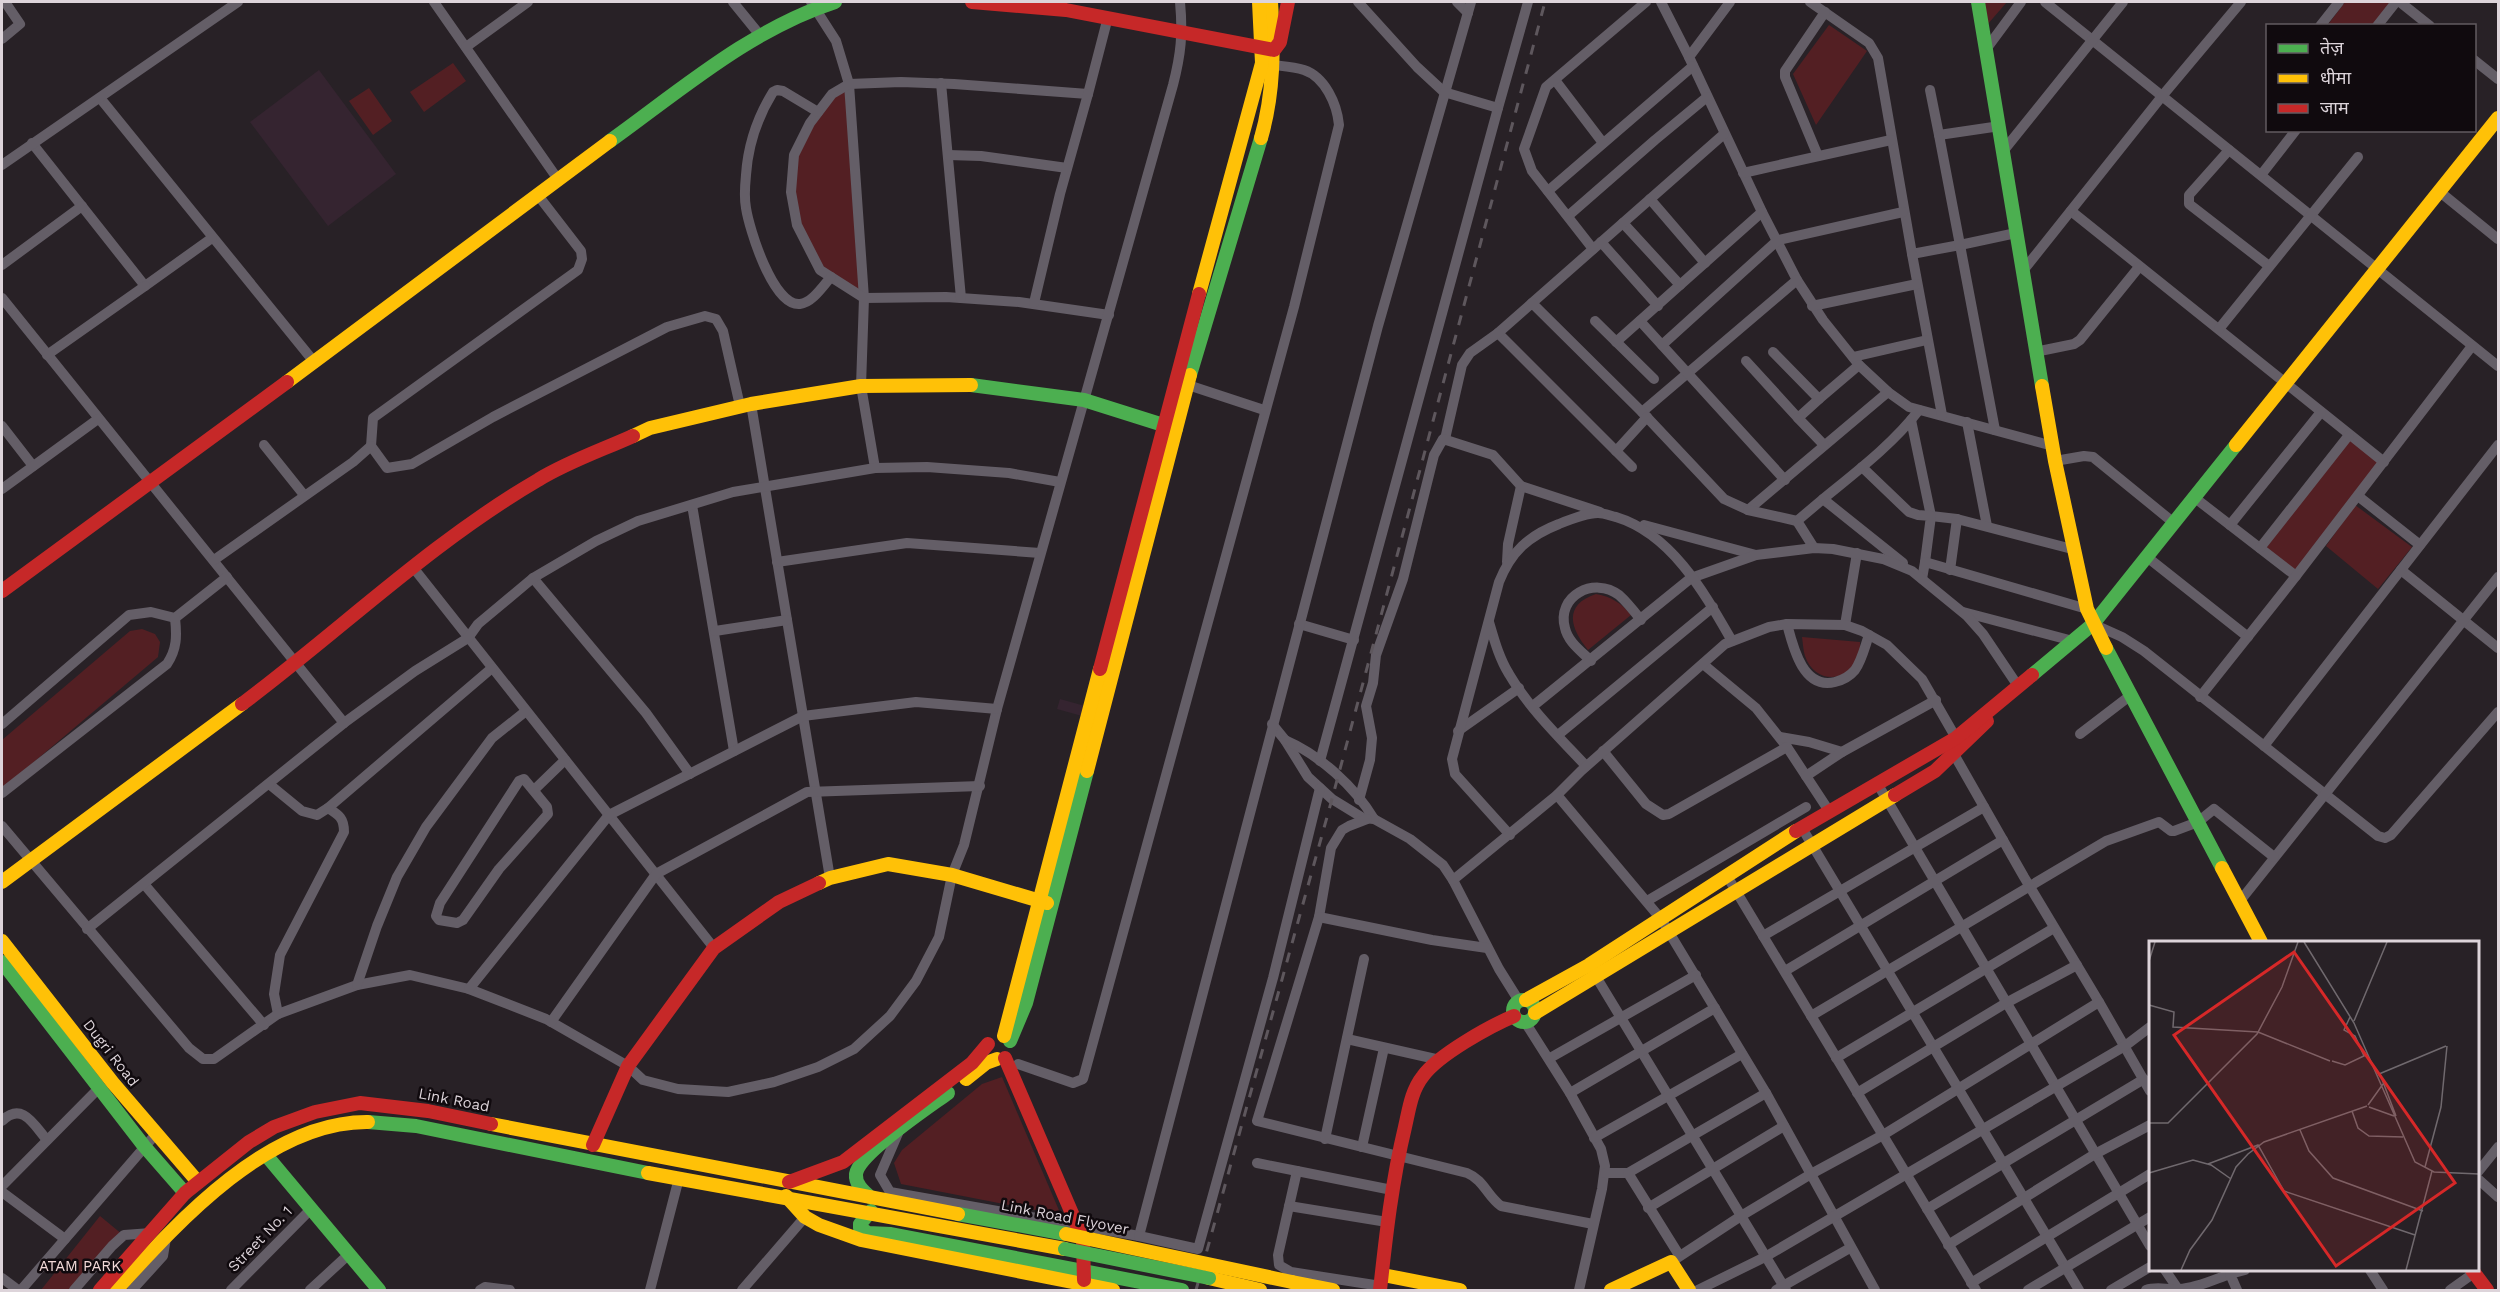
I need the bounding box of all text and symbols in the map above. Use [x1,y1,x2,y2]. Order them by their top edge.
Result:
legend [2266,24,2476,132]
text: तेज़ [2320,37,2344,58]
text: धीमा [2320,67,2351,88]
text: जाम [2320,97,2350,118]
inset map [2149,941,2479,1271]
street label: Dugri Road [79,1016,143,1090]
street label: Link Road [417,1084,491,1116]
street label: Link Road Flyover [999,1196,1131,1238]
street label: Street No. 1 [224,1202,296,1276]
park label: ATAM PARK [39,1257,121,1275]

